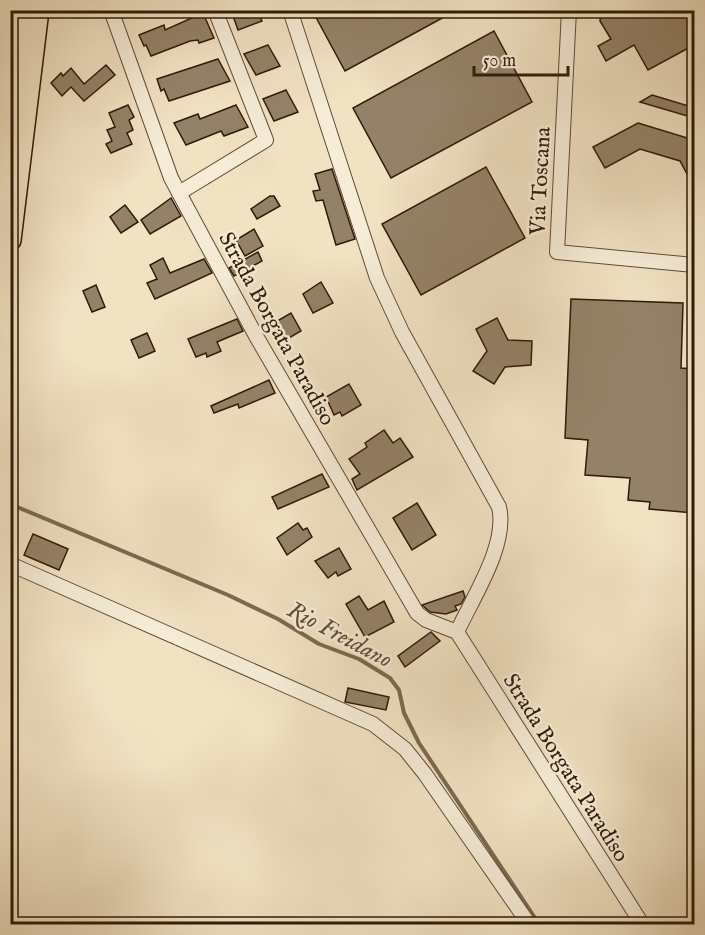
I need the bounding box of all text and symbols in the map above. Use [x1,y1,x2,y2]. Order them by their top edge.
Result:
scale bar [474,39,568,77]
text: 50 m [483,50,516,73]
street label: Via Toscana [524,126,558,237]
street label: Strada Borgata Paradiso [211,227,341,431]
water label: Rio Freidano [281,595,397,676]
street label: Strada Borgata Paradiso [496,669,635,868]

